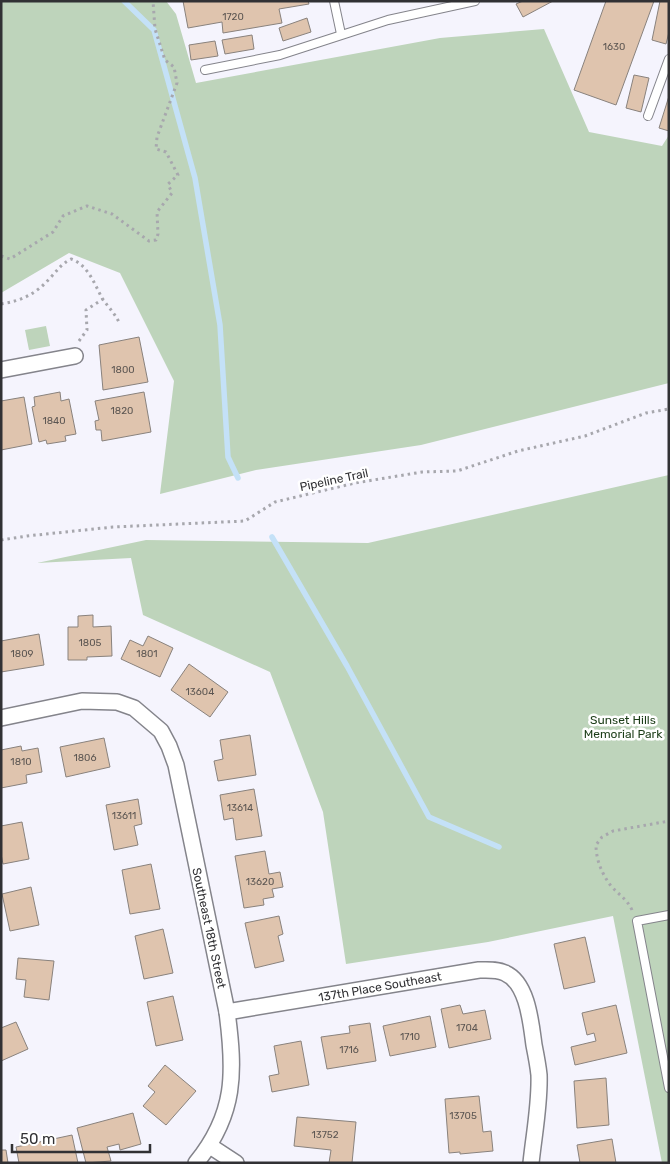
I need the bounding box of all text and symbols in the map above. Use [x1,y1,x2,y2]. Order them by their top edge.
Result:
house number: 1720 [222,11,244,23]
house number: 1630 [603,41,625,53]
house number: 1800 [111,364,135,376]
house number: 1820 [111,405,133,417]
house number: 1840 [42,415,66,427]
street label: Pipeline Trail [298,466,370,494]
house number: 1805 [79,637,102,649]
house number: 1809 [11,648,34,660]
house number: 1801 [136,648,158,660]
house number: 13604 [186,686,214,698]
park label: Sunset Hills Memorial Park [584,713,663,741]
house number: 1806 [73,752,97,764]
house number: 1810 [10,756,32,768]
house number: 13614 [227,802,253,814]
house number: 13611 [112,810,136,822]
street label: Southeast 18th Street [189,866,229,990]
house number: 13620 [246,876,274,888]
street label: 137th Place Southeast [317,969,443,1005]
house number: 1704 [456,1022,478,1034]
house number: 1710 [400,1031,420,1043]
house number: 1716 [339,1044,359,1056]
house number: 13705 [449,1110,477,1122]
scale bar [12,1122,150,1154]
house number: 13752 [311,1129,339,1141]
text: 50 m [20,1130,55,1148]

